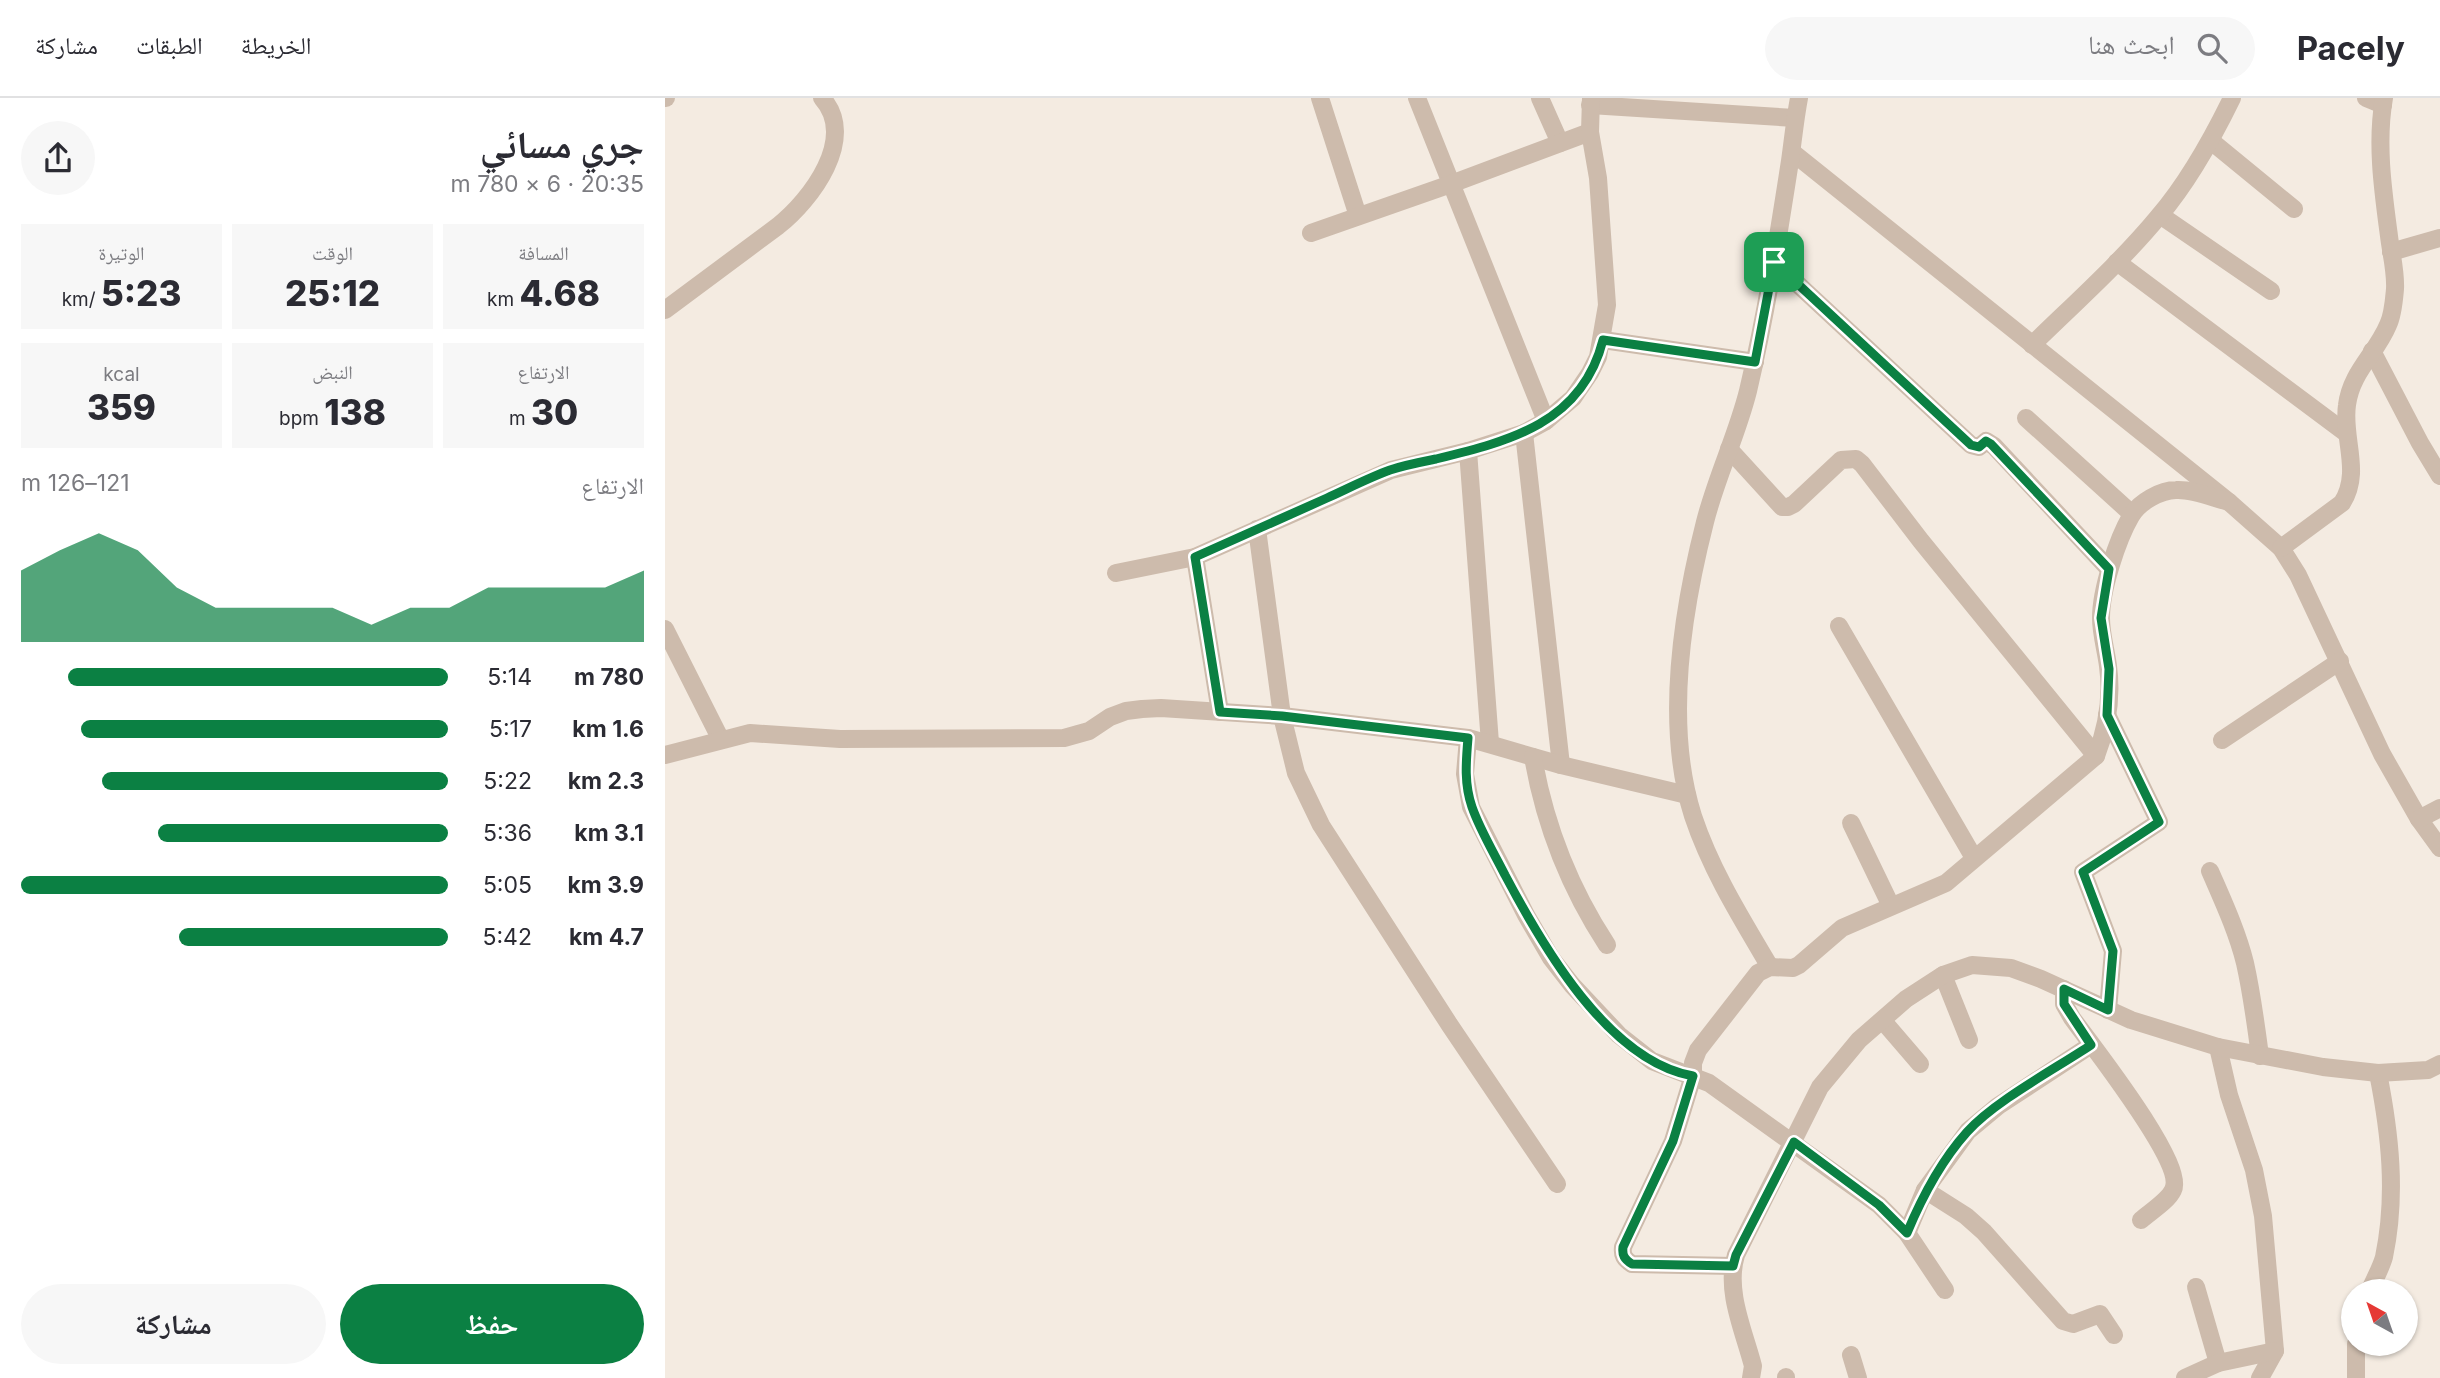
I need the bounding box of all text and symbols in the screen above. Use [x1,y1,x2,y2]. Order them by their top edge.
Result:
search box [1765,17,2255,80]
text: Pacely [2297,28,2405,68]
text: ابحث هنا [2088,29,2175,60]
icon: search [2193,29,2231,67]
text: مشاركة [35,31,98,60]
text: الطبقات [136,31,203,60]
text: الخريطة [241,31,311,60]
button: share [21,121,95,195]
text: جري مسائي [480,121,644,167]
text: 20:35 · 6 × 780 m [451,170,644,198]
pin [1744,232,1804,292]
text: الوتيرة [98,242,145,265]
text: الوقت [312,242,353,265]
text: المسافة [518,242,569,265]
icon: arrive [1755,243,1793,281]
text: 5:23 [101,272,181,314]
text: 25:12 [285,272,380,314]
text: 4.68 [519,272,600,314]
text: /km [62,288,101,311]
text: km [487,288,519,311]
text: النبض [312,361,353,384]
text: الارتفاع [518,361,569,384]
text: kcal [103,363,140,386]
text: 359 [87,386,156,428]
text: 138 [324,391,386,433]
text: 30 [531,391,578,433]
text: bpm [279,407,324,430]
text: m [509,407,531,430]
text: 121–126 m [21,469,130,497]
text: الارتفاع [581,472,644,500]
text: 5:14 [487,663,532,691]
text: 780 m [574,663,644,691]
text: 5:17 [489,715,532,743]
text: 1.6 km [572,715,644,743]
text: 5:22 [483,767,532,795]
text: 2.3 km [568,767,644,795]
text: 5:36 [483,819,532,847]
text: 3.1 km [574,819,644,847]
text: 5:05 [483,871,532,899]
text: 3.9 km [568,871,644,899]
text: 5:42 [483,923,532,951]
text: 4.7 km [569,923,644,951]
north arrow [2341,1279,2419,1356]
map controls [2341,1279,2418,1356]
button: مشاركة [21,1284,326,1364]
button: حفظ [340,1284,644,1364]

